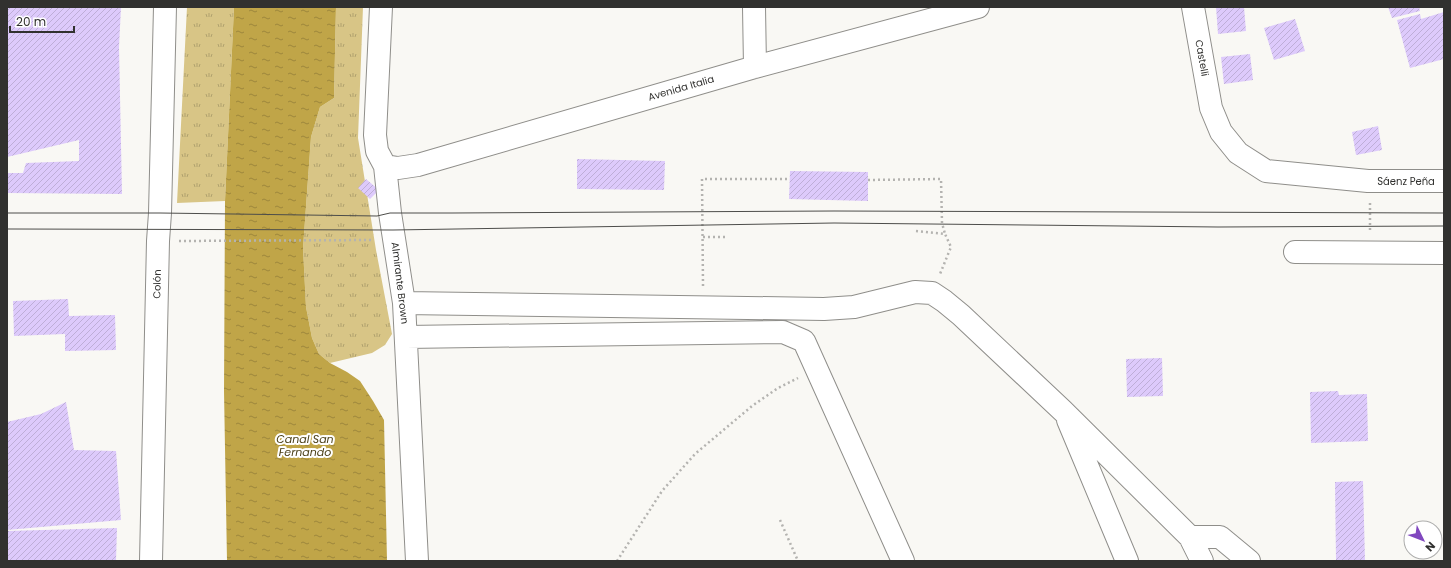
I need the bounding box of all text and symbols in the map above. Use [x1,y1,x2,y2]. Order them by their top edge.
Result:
scale bar [10,8,74,34]
text: 20 m [16,13,46,30]
street label: Castelli [1191,39,1213,77]
street label: Avenida Italia [646,71,716,105]
street label: Sáenz Peña [1377,174,1435,189]
street label: Almirante Brown [388,241,412,325]
street label: Colón [149,269,165,299]
water label: Canal San Fernando [276,431,334,460]
north arrow [1403,520,1443,560]
text: N [1422,538,1439,555]

